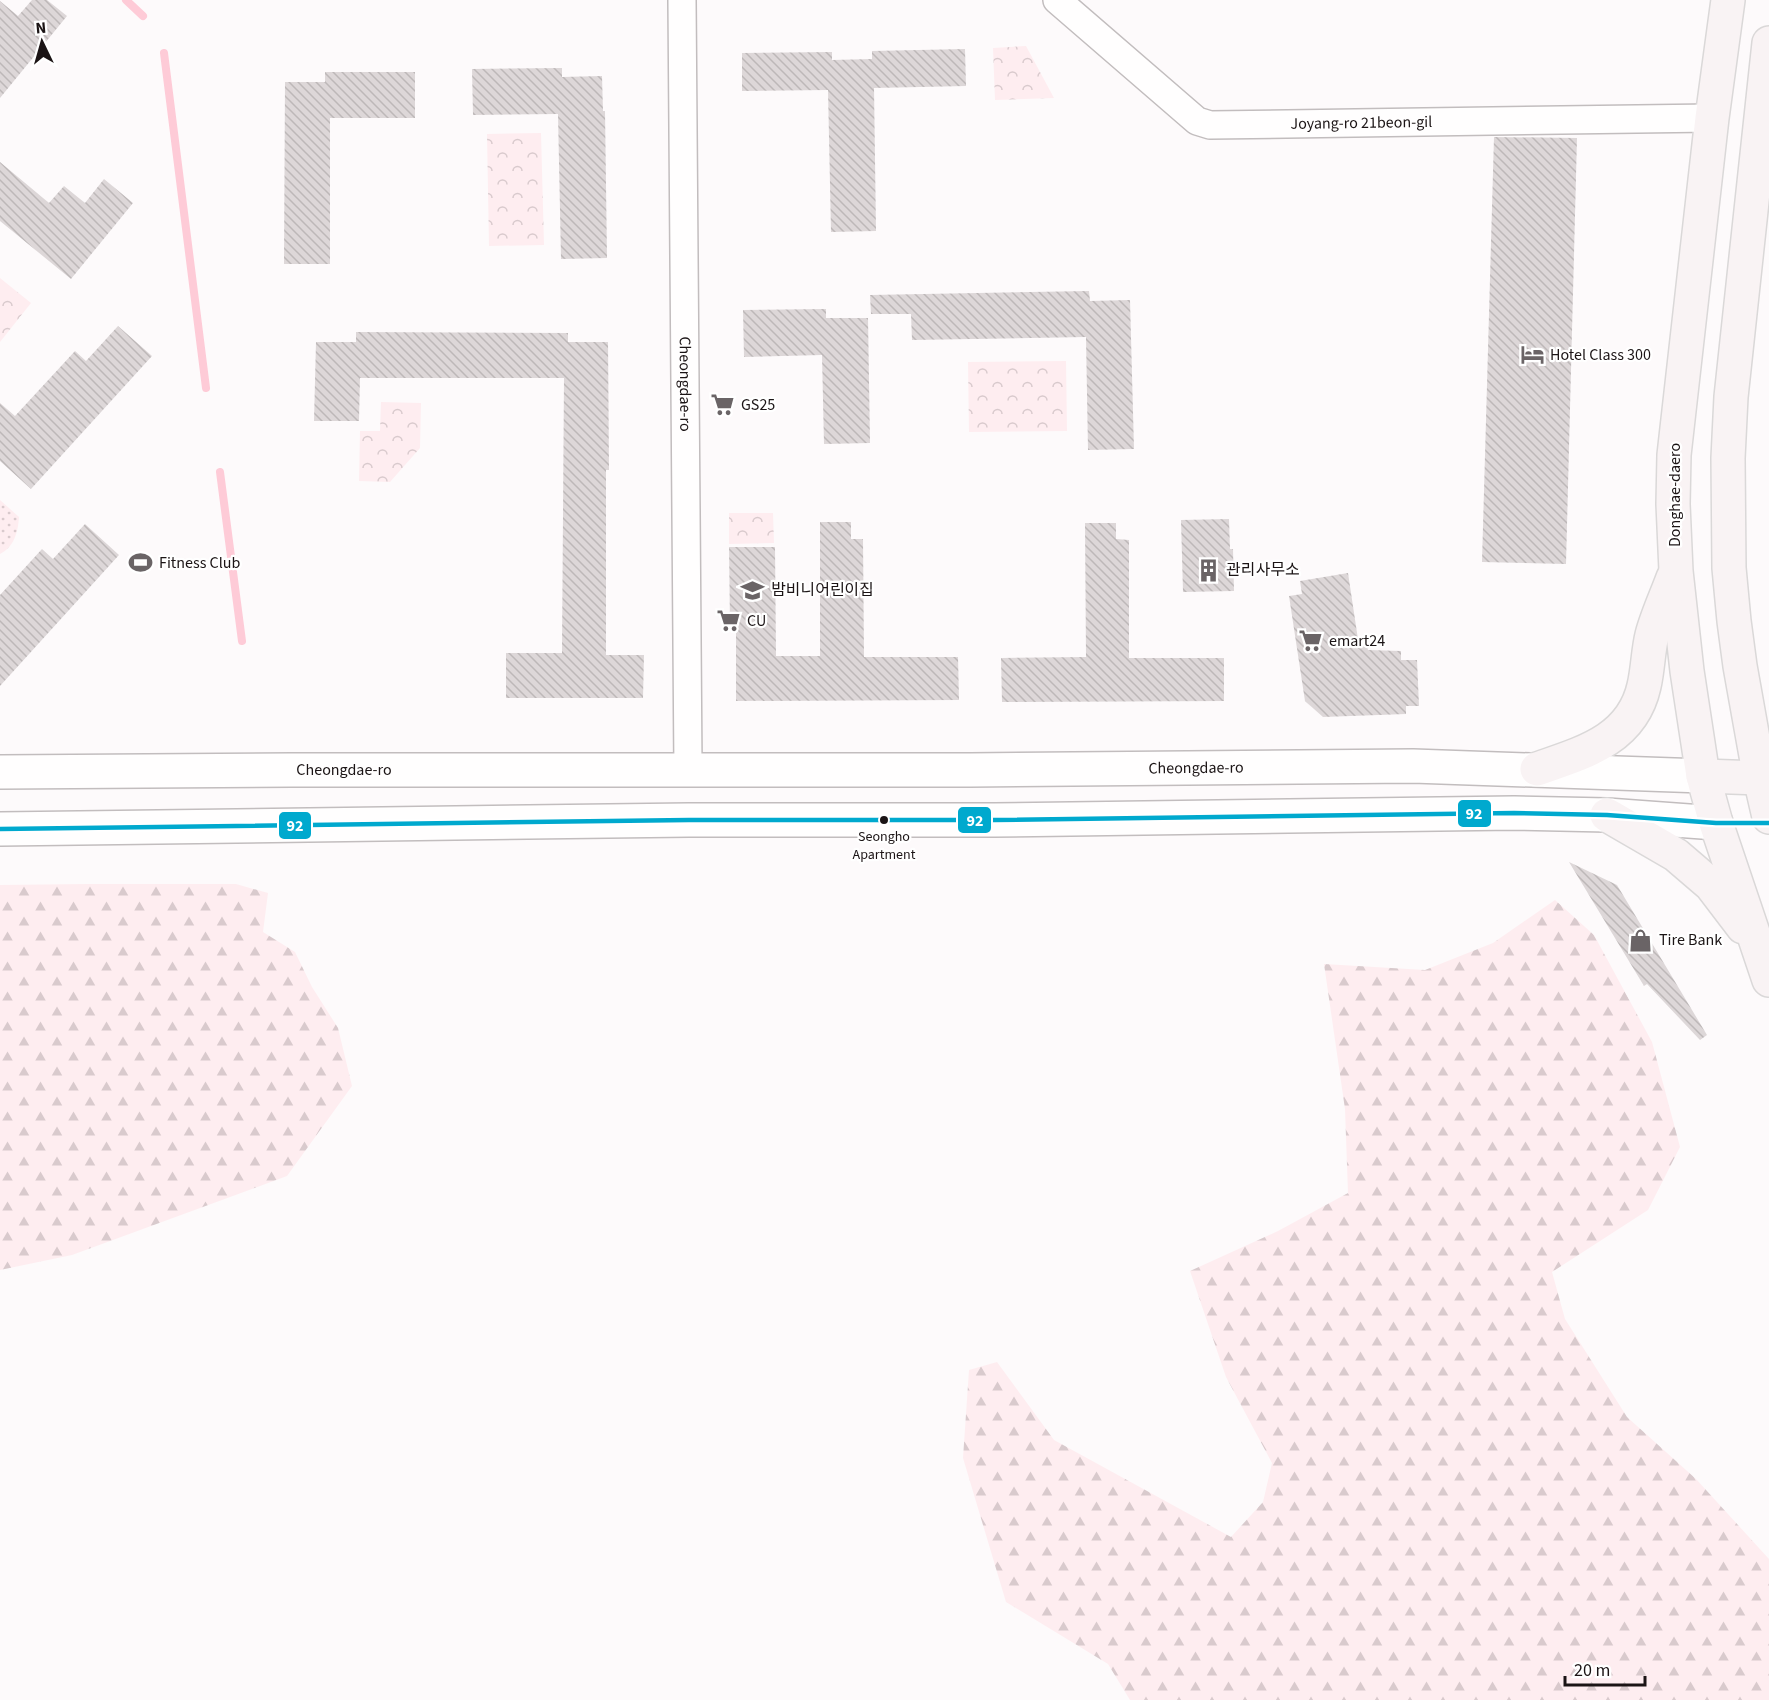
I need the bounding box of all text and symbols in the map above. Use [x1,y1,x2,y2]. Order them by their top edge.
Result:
north arrow [12,12,72,72]
text: N [35,17,47,39]
street label: Joyang-ro 21beon-gil [1290,111,1432,135]
street label: Cheongdae-ro [674,336,696,432]
hotel icon: Hotel Class 300 [1519,342,1545,368]
place label: Hotel Class 300 [1550,344,1651,366]
supermarket icon: GS25 [710,392,736,418]
place label: GS25 [741,394,775,416]
street label: Donghae-daero [1664,443,1686,547]
sports icon: Fitness Club [128,550,154,576]
place label: Fitness Club [159,552,240,574]
building icon: 관리사무소 [1195,557,1221,583]
place label: 관리사무소 [1226,559,1300,581]
school or university icon: 밤비니어린이집 [740,577,766,603]
place label: 밤비니어린이집 [771,579,874,601]
supermarket icon: CU [716,608,742,634]
place label: CU [747,610,766,632]
supermarket icon: emart24 [1298,628,1324,654]
place label: emart24 [1329,630,1385,652]
street label: Cheongdae-ro [1148,757,1244,779]
street label: Cheongdae-ro [296,759,392,781]
line badge: 92 [1457,799,1492,828]
text: 92 [1466,803,1482,825]
line badge: 92 [957,806,992,834]
text: 92 [967,810,983,832]
line badge: 92 [278,811,312,840]
marker: Seongho Apartment [878,814,890,826]
text: 92 [287,815,303,837]
place label: Seongho Apartment [853,827,916,865]
shop icon: Tire Bank [1628,927,1654,953]
place label: Tire Bank [1659,929,1722,951]
scale bar [1565,1649,1644,1687]
text: 20 m [1574,1658,1610,1683]

